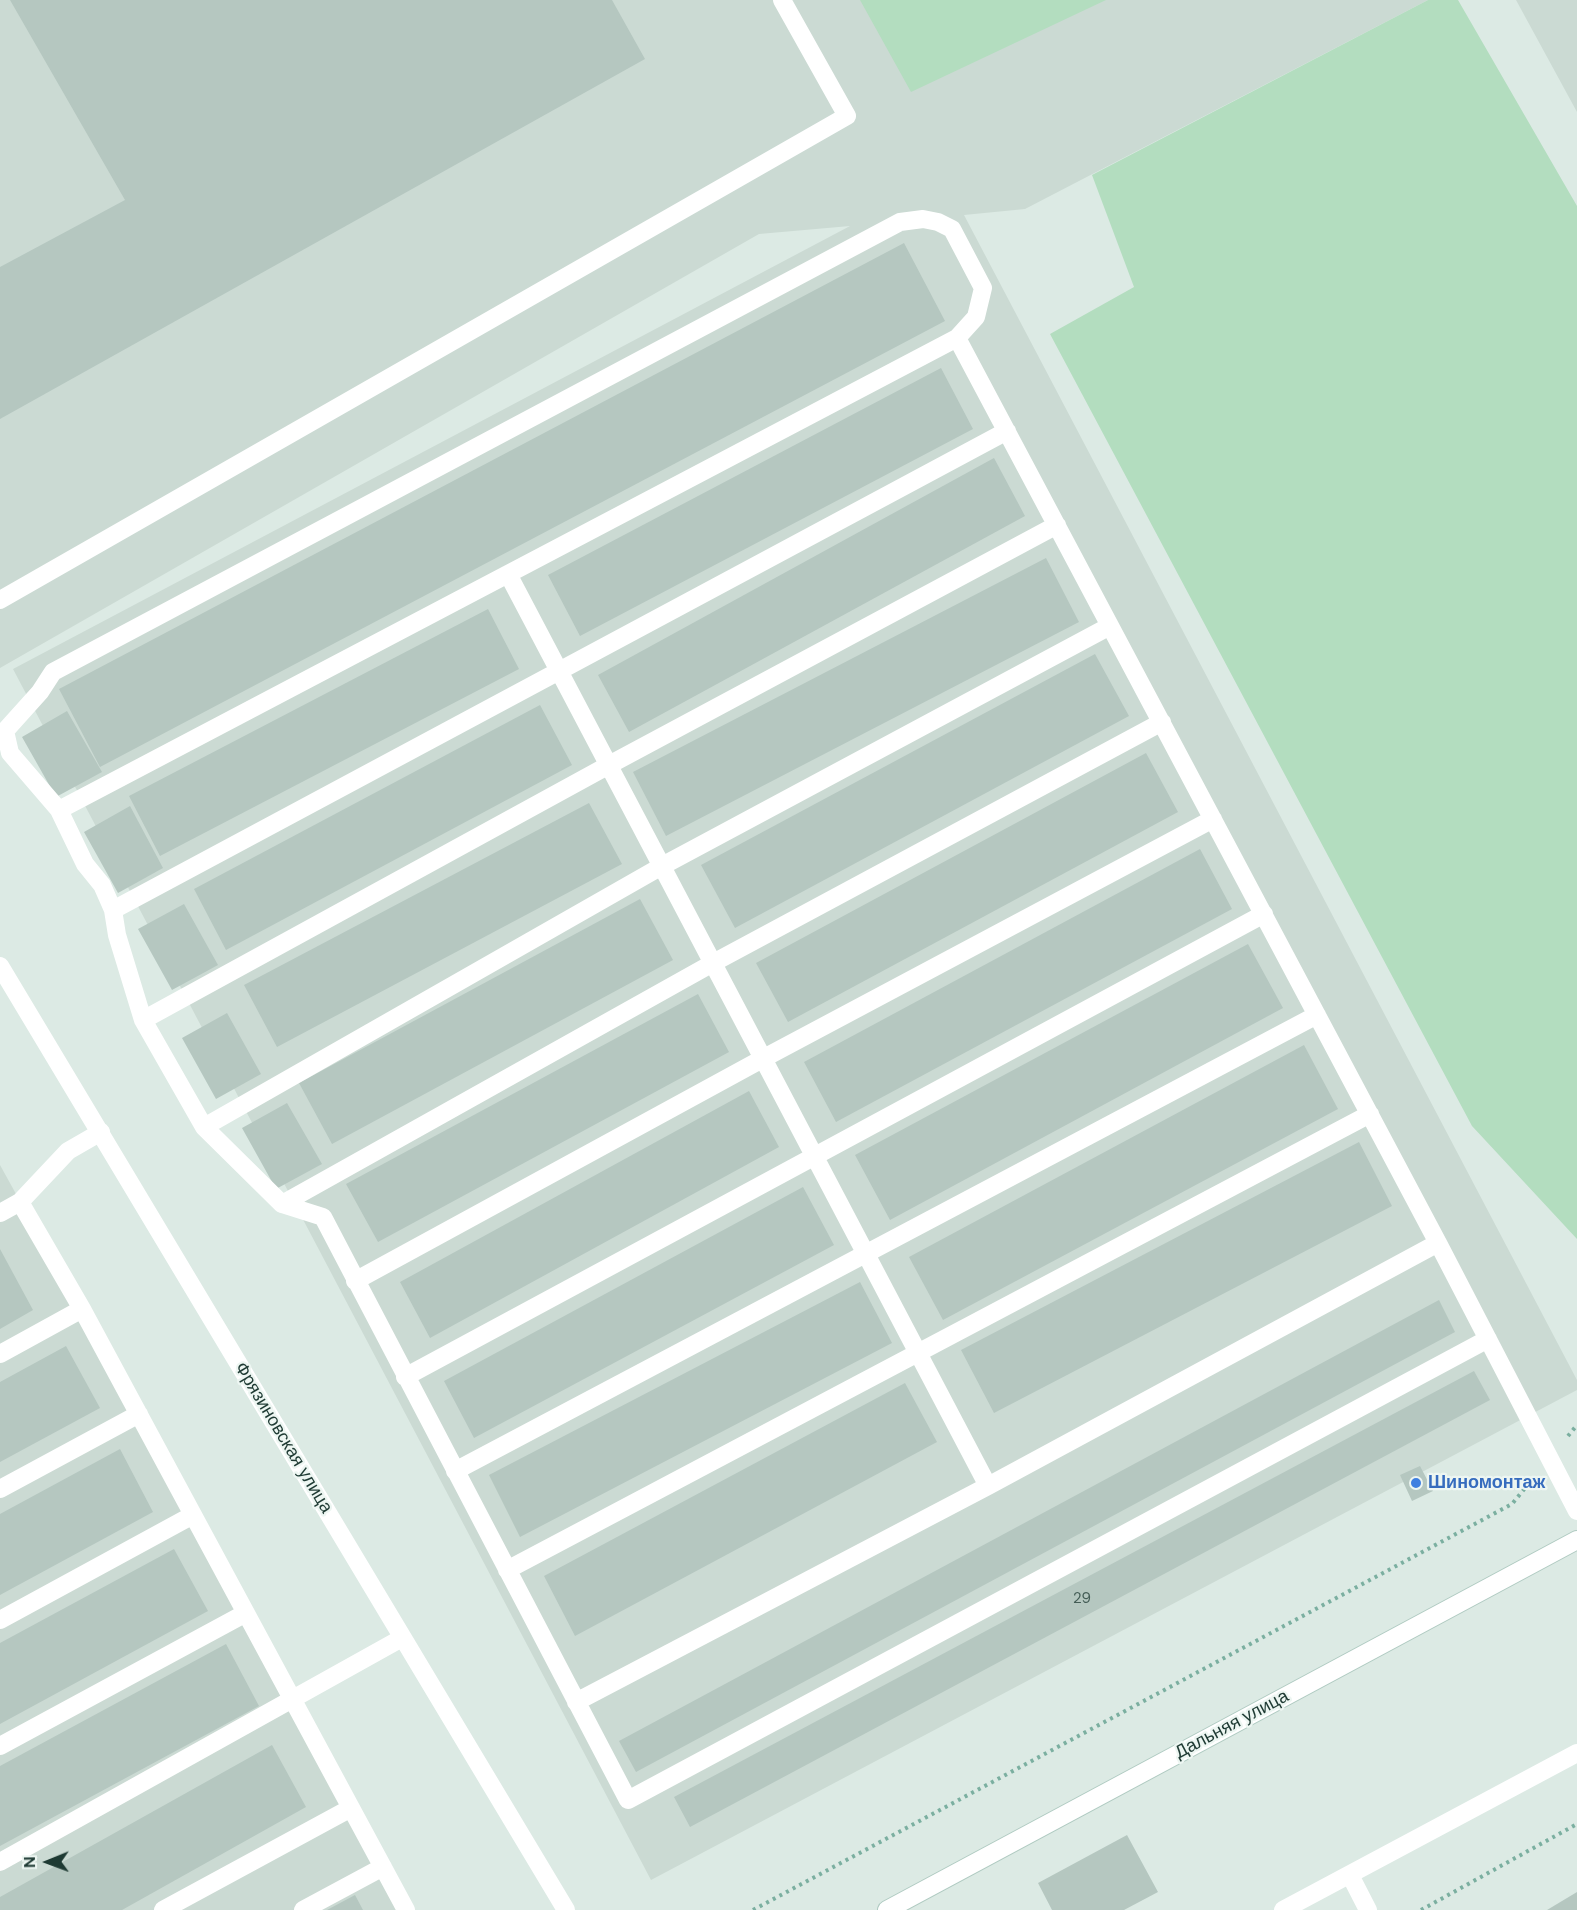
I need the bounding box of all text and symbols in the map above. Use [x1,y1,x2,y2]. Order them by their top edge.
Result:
street label: Фрязиновская улица [229,1359,337,1517]
place label: Шиномонтаж [1428,1472,1545,1494]
marker: Шиномонтаж [1409,1476,1423,1490]
house number: 29 [1073,1590,1091,1608]
street label: Дальняя улица [1171,1686,1293,1764]
north arrow [18,1832,78,1892]
text: N [19,1856,40,1868]

